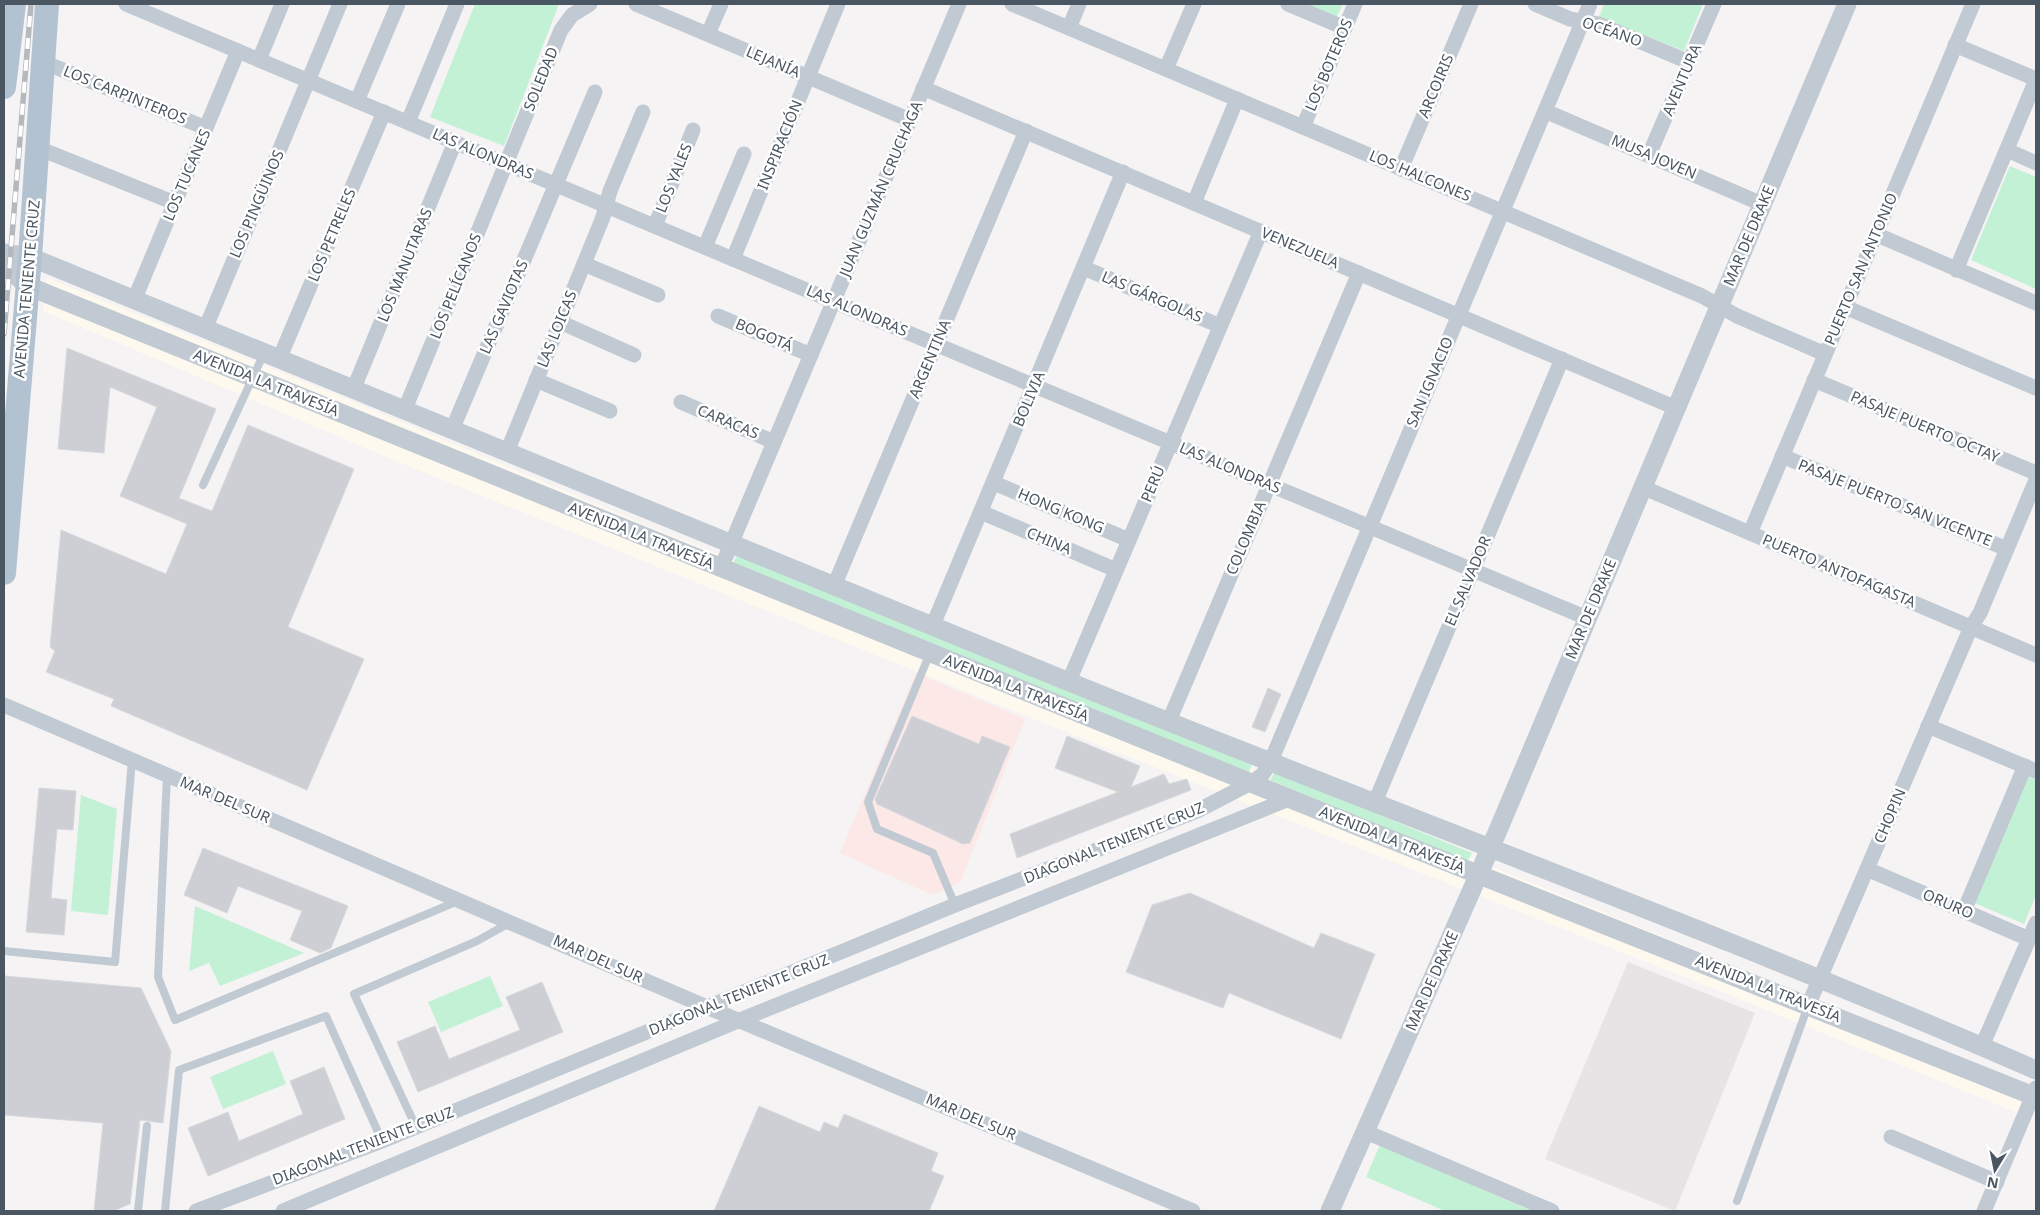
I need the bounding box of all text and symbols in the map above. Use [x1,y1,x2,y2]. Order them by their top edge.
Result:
street label: OCÉANO [1580,11,1645,51]
street label: LOS BOTEROS [1300,15,1357,114]
street label: AVENTURA [1657,40,1705,118]
street label: LEJANÍA [743,41,804,82]
street label: SOLEDAD [518,44,562,114]
street label: ARCOIRIS [1413,51,1457,121]
street label: LOS CARPINTEROS [61,60,190,128]
street label: INSPIRACIÓN [752,97,806,192]
street label: JUAN GUZMÁN CRUCHAGA [833,97,926,281]
street label: LAS ALONDRAS [430,123,537,183]
street label: LOS TUCANES [158,126,214,224]
street label: MUSA JOVEN [1609,129,1700,183]
street label: LOS YALES [650,140,696,215]
street label: LOS HALCONES [1367,145,1474,205]
street label: LOS PINGÜINOS [224,147,288,261]
street label: MAR DE DRAKE [1718,182,1778,289]
street label: LOS PETRELES [302,185,360,284]
street label: PUERTO SAN ANTONIO [1819,189,1901,348]
street label: AVENIDA TENIENTE CRUZ [8,199,44,379]
street label: LOS MANUTARAS [372,205,436,324]
street label: VENEZUELA [1259,222,1343,273]
street label: LOS PELÍCANOS [425,230,485,341]
street label: LAS GAVIOTAS [474,257,532,357]
street label: LAS GÁRGOLAS [1099,266,1206,326]
street label: LAS ALONDRAS [804,280,911,340]
street label: LAS LOICAS [532,287,581,370]
street label: BOGOTÁ [733,313,797,355]
street label: ARGENTINA [903,316,955,401]
street label: SAN IGNACIO [1401,333,1457,430]
street label: AVENIDA LA TRAVESÍA [191,344,342,421]
street label: BOLIVIA [1008,368,1049,429]
street label: PASAJE PUERTO OCTAY [1848,386,2003,467]
street label: CARACAS [695,399,762,443]
street label: LAS ALONDRAS [1177,437,1284,497]
street label: PASAJE PUERTO SAN VICENTE [1796,454,1995,550]
street label: PERÚ [1136,462,1169,505]
street label: HONG KONG [1015,483,1108,537]
street label: AVENIDA LA TRAVESÍA [566,497,717,574]
street label: COLOMBIA [1221,497,1270,578]
street label: CHINA [1024,522,1075,559]
street label: PUERTO ANTOFAGASTA [1760,529,1919,612]
street label: EL SALVADOR [1439,532,1495,628]
street label: MAR DE DRAKE [1560,555,1620,662]
street label: AVENIDA LA TRAVESÍA [941,649,1092,726]
street label: MAR DEL SUR [177,771,274,827]
street label: CHOPIN [1869,785,1910,846]
street label: DIAGONAL TENIENTE CRUZ [1021,797,1207,887]
street label: AVENIDA LA TRAVESÍA [1317,801,1468,878]
street label: ORURO [1920,884,1977,923]
street label: MAR DE DRAKE [1400,928,1462,1034]
street label: MAR DEL SUR [550,929,647,987]
street label: DIAGONAL TENIENTE CRUZ [646,949,832,1039]
street label: AVENIDA LA TRAVESÍA [1693,950,1844,1027]
street label: MAR DEL SUR [923,1088,1020,1144]
street label: DIAGONAL TENIENTE CRUZ [269,1101,456,1189]
north arrow [1970,1145,2020,1195]
text: N [1985,1173,2000,1194]

